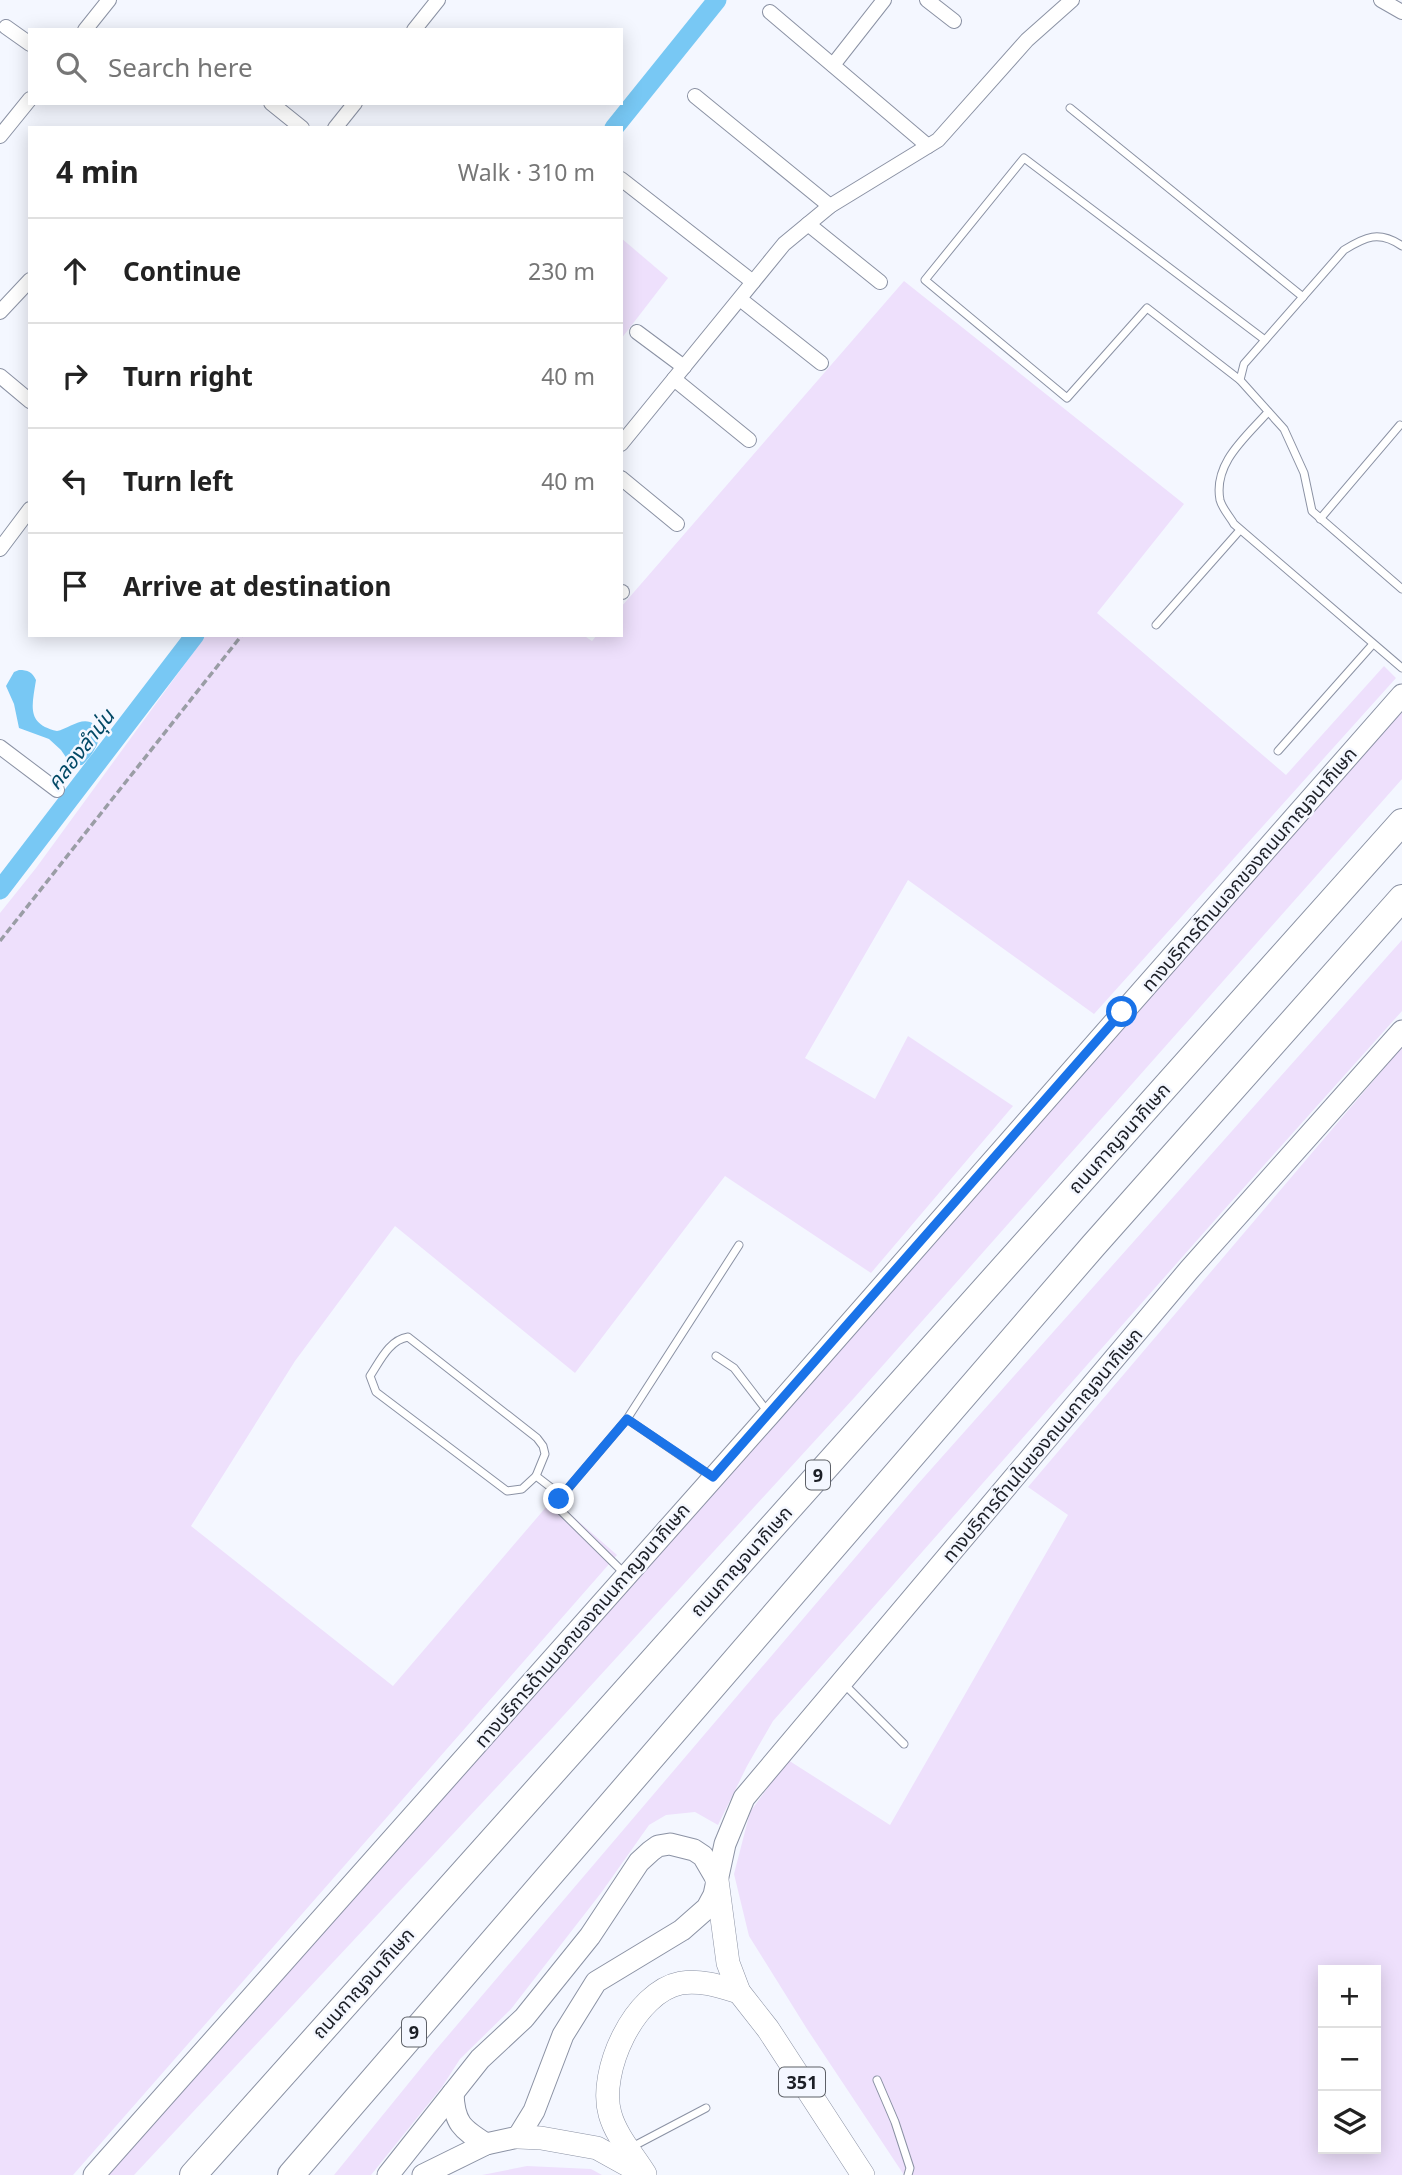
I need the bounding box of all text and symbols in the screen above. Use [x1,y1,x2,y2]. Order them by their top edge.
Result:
search box [28,28,623,105]
icon: search [52,48,90,86]
text: Search here [108,49,253,85]
text: 4 min [56,151,139,192]
text: Walk · 310 m [458,156,595,188]
icon: ahead [56,252,94,290]
text: Continue [123,253,241,289]
text: 230 m [528,255,595,287]
icon: right [56,357,94,395]
text: Turn right [123,358,253,394]
text: 40 m [541,360,595,392]
icon: left [56,462,94,500]
text: Turn left [123,463,234,499]
text: 40 m [541,465,595,497]
icon: arrive [56,567,94,605]
text: Arrive at destination [123,568,392,604]
water label: คลองลำนุ่น [40,702,121,795]
street label: ทางบริการด้านนอกของถนนกาญจนาภิเษก [1135,741,1363,997]
route start [1106,996,1137,1027]
street label: ถนนกาญจนาภิเษก [1062,1077,1176,1199]
street label: ทางบริการด้านในของถนนกาญจนาภิเษก [936,1322,1148,1568]
road number: 9 [806,1460,830,1490]
route end [543,1483,574,1514]
street label: ทางบริการด้านนอกของถนนกาญจนาภิเษก [468,1497,696,1753]
street label: ถนนกาญจนาภิเษก [684,1500,798,1622]
street label: ถนนกาญจนาภิเษก [306,1922,420,2044]
map controls [1318,1965,1381,2154]
button: + [1318,1965,1381,2028]
road number: 9 [402,2018,426,2046]
button: − [1318,2028,1381,2091]
road number: 351 [779,2068,825,2096]
button: layers [1318,2091,1381,2154]

